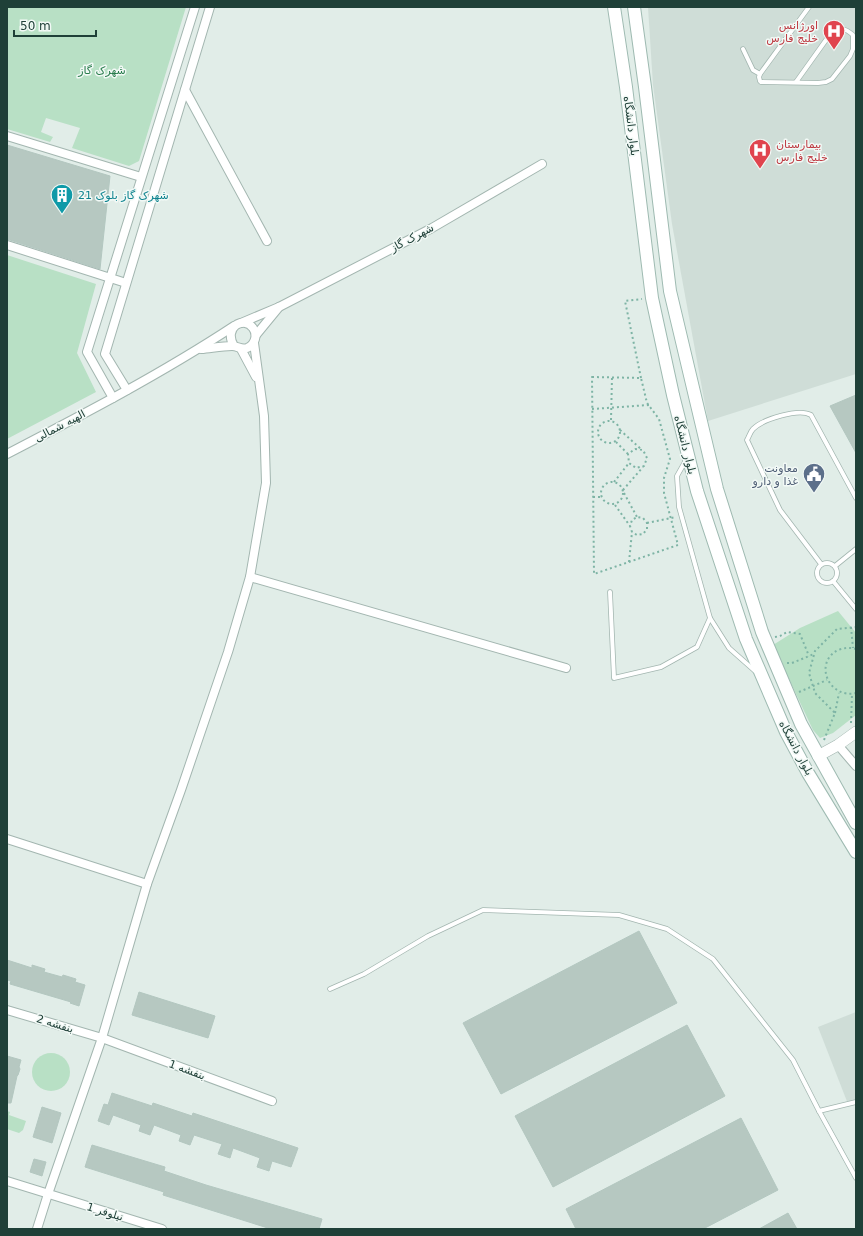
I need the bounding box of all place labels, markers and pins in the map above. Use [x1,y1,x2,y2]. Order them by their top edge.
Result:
hospital icon: اورژانس خلیج فارس [821,18,847,51]
place label: اورژانس خلیج فارس [766,19,818,45]
hospital icon: بیمارستان خلیج فارس [747,137,773,170]
place label: بیمارستان خلیج فارس [776,138,828,164]
building icon: شهرک گاز بلوک 21 [49,182,75,215]
place label: شهرک گاز بلوک 21 [78,189,169,202]
public building icon: معاونت غذا و دارو [801,461,827,494]
place label: معاونت غذا و دارو [752,462,798,488]

